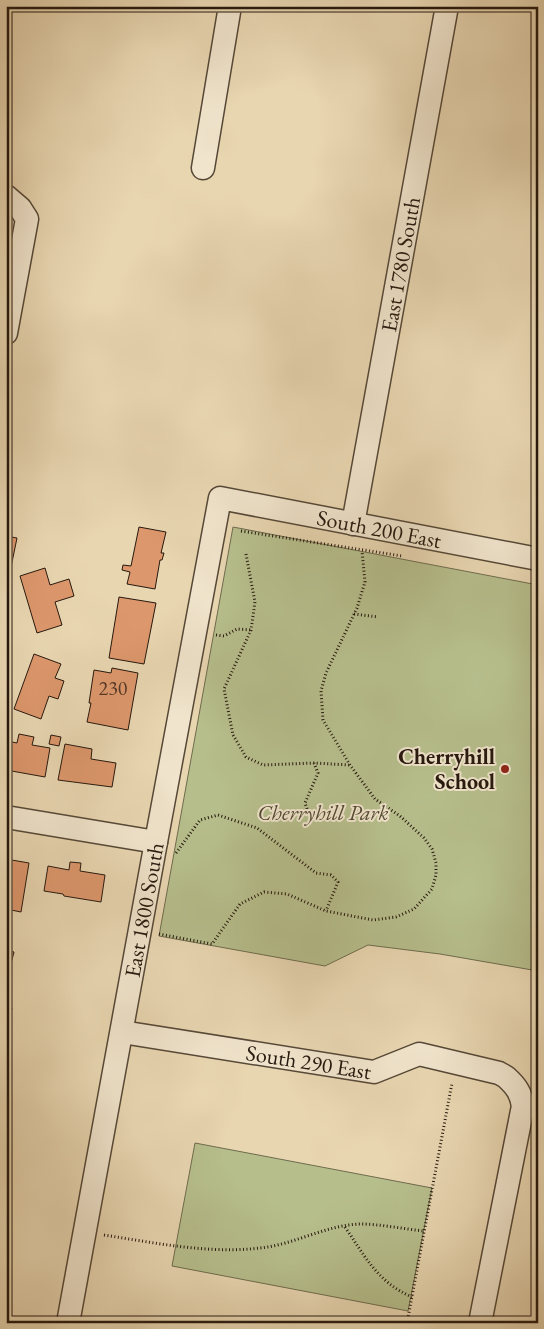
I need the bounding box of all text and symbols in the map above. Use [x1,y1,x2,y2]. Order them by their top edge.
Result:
street label: East 1780 South [374,194,427,334]
street label: South 200 East [314,503,444,555]
house number: 230 [99,675,128,701]
place label: Cherryhill School [398,742,495,796]
marker: Cherryhill School [499,763,511,775]
park label: Cherryhill Park [257,798,389,827]
street label: East 1800 South [118,840,171,980]
street label: South 290 East [244,1038,373,1086]

